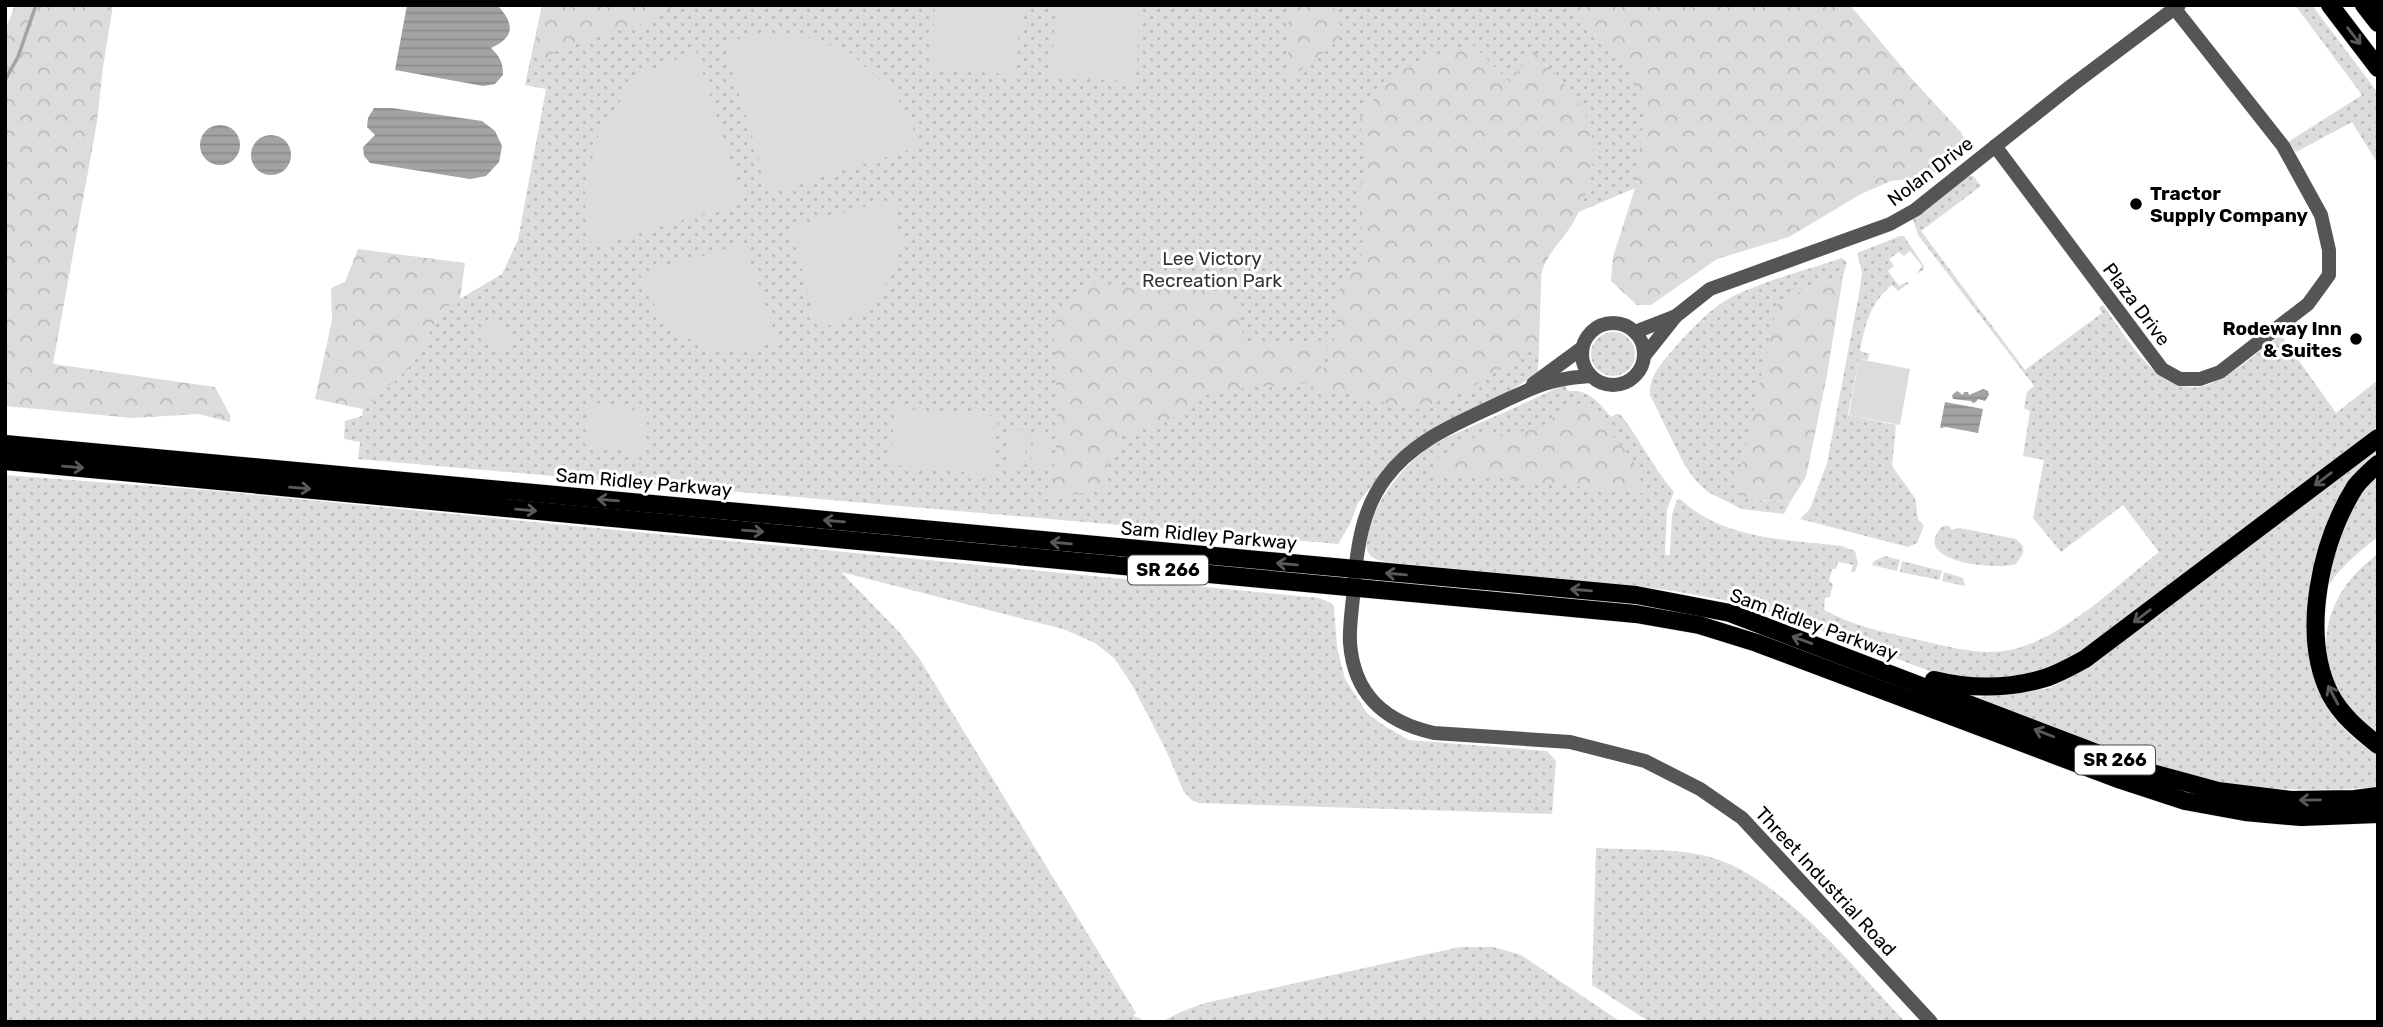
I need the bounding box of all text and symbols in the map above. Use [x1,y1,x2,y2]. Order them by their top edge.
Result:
one-way arrow [2346,27,2361,45]
street label: Nolan Drive [1883,132,1978,211]
place label: Tractor Supply Company [2150,182,2309,227]
marker: Tractor Supply Company [2128,196,2144,212]
park label: Lee Victory Recreation Park [1142,247,1282,292]
street label: Plaza Drive [2098,258,2175,350]
place label: Rodeway Inn & Suites [2222,317,2342,362]
marker: Rodeway Inn & Suites [2348,331,2364,347]
one-way arrow [61,461,84,474]
street label: Sam Ridley Parkway [555,463,733,502]
one-way arrow [2315,471,2333,486]
one-way arrow [288,482,311,495]
one-way arrow [597,493,620,506]
one-way arrow [514,503,537,516]
one-way arrow [823,514,846,527]
street label: Sam Ridley Parkway [1120,516,1298,555]
one-way arrow [741,524,764,537]
one-way arrow [1050,536,1073,549]
road number: SR 266 [1128,556,1208,584]
one-way arrow [1276,557,1299,570]
one-way arrow [1385,567,1408,580]
one-way arrow [1570,583,1593,596]
street label: Sam Ridley Parkway [1727,583,1901,666]
one-way arrow [2133,609,2152,624]
one-way arrow [1791,633,1813,645]
one-way arrow [2326,685,2340,705]
one-way arrow [2033,725,2055,738]
road number: SR 266 [2075,746,2155,774]
one-way arrow [2298,793,2321,807]
street label: Threet Industrial Road [1750,802,1901,961]

